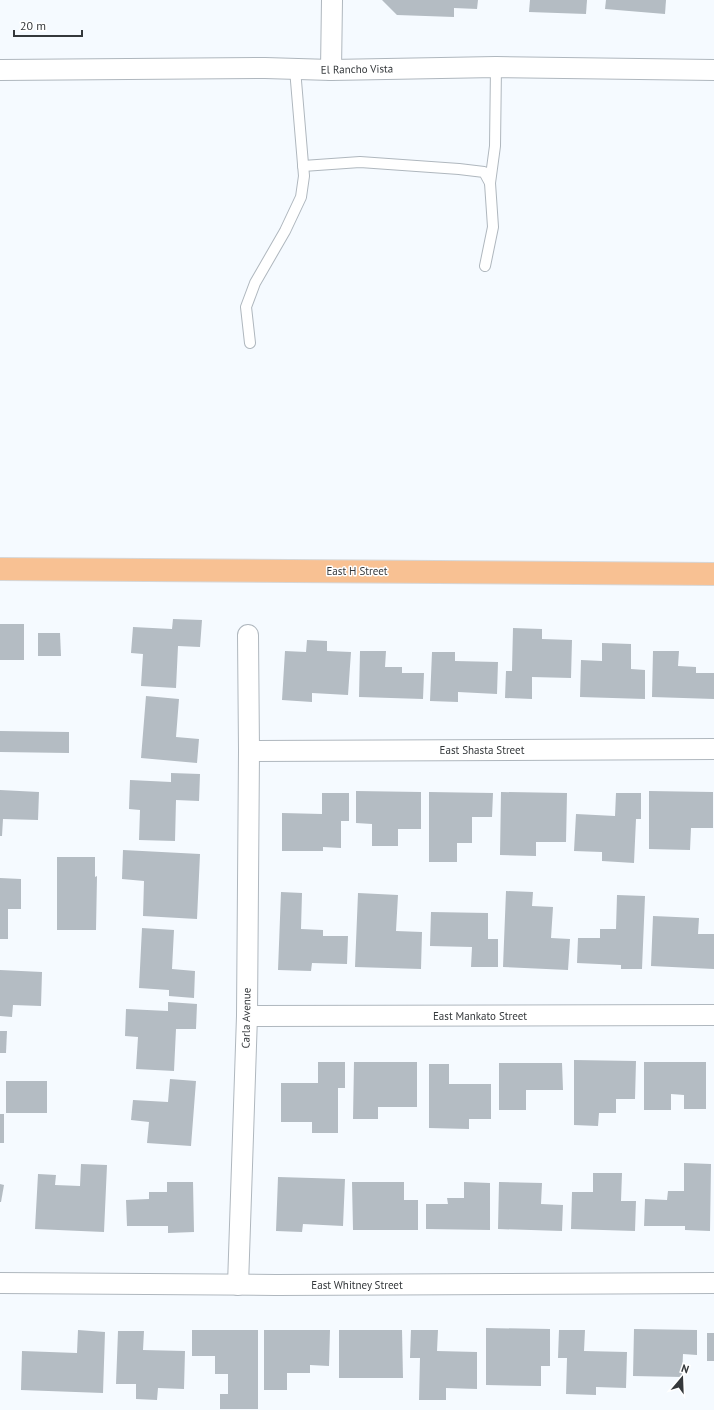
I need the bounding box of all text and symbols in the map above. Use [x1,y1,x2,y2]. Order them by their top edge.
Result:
scale bar [14,12,82,38]
text: 20 m [20,18,46,33]
street label: El Rancho Vista [321,61,393,77]
street label: East H Street [326,564,388,578]
street label: East Shasta Street [440,743,525,757]
street label: Carla Avenue [238,987,254,1049]
street label: East Mankato Street [433,1009,527,1023]
street label: East Whitney Street [311,1278,403,1292]
north arrow [662,1358,702,1398]
text: N [680,1361,691,1376]

